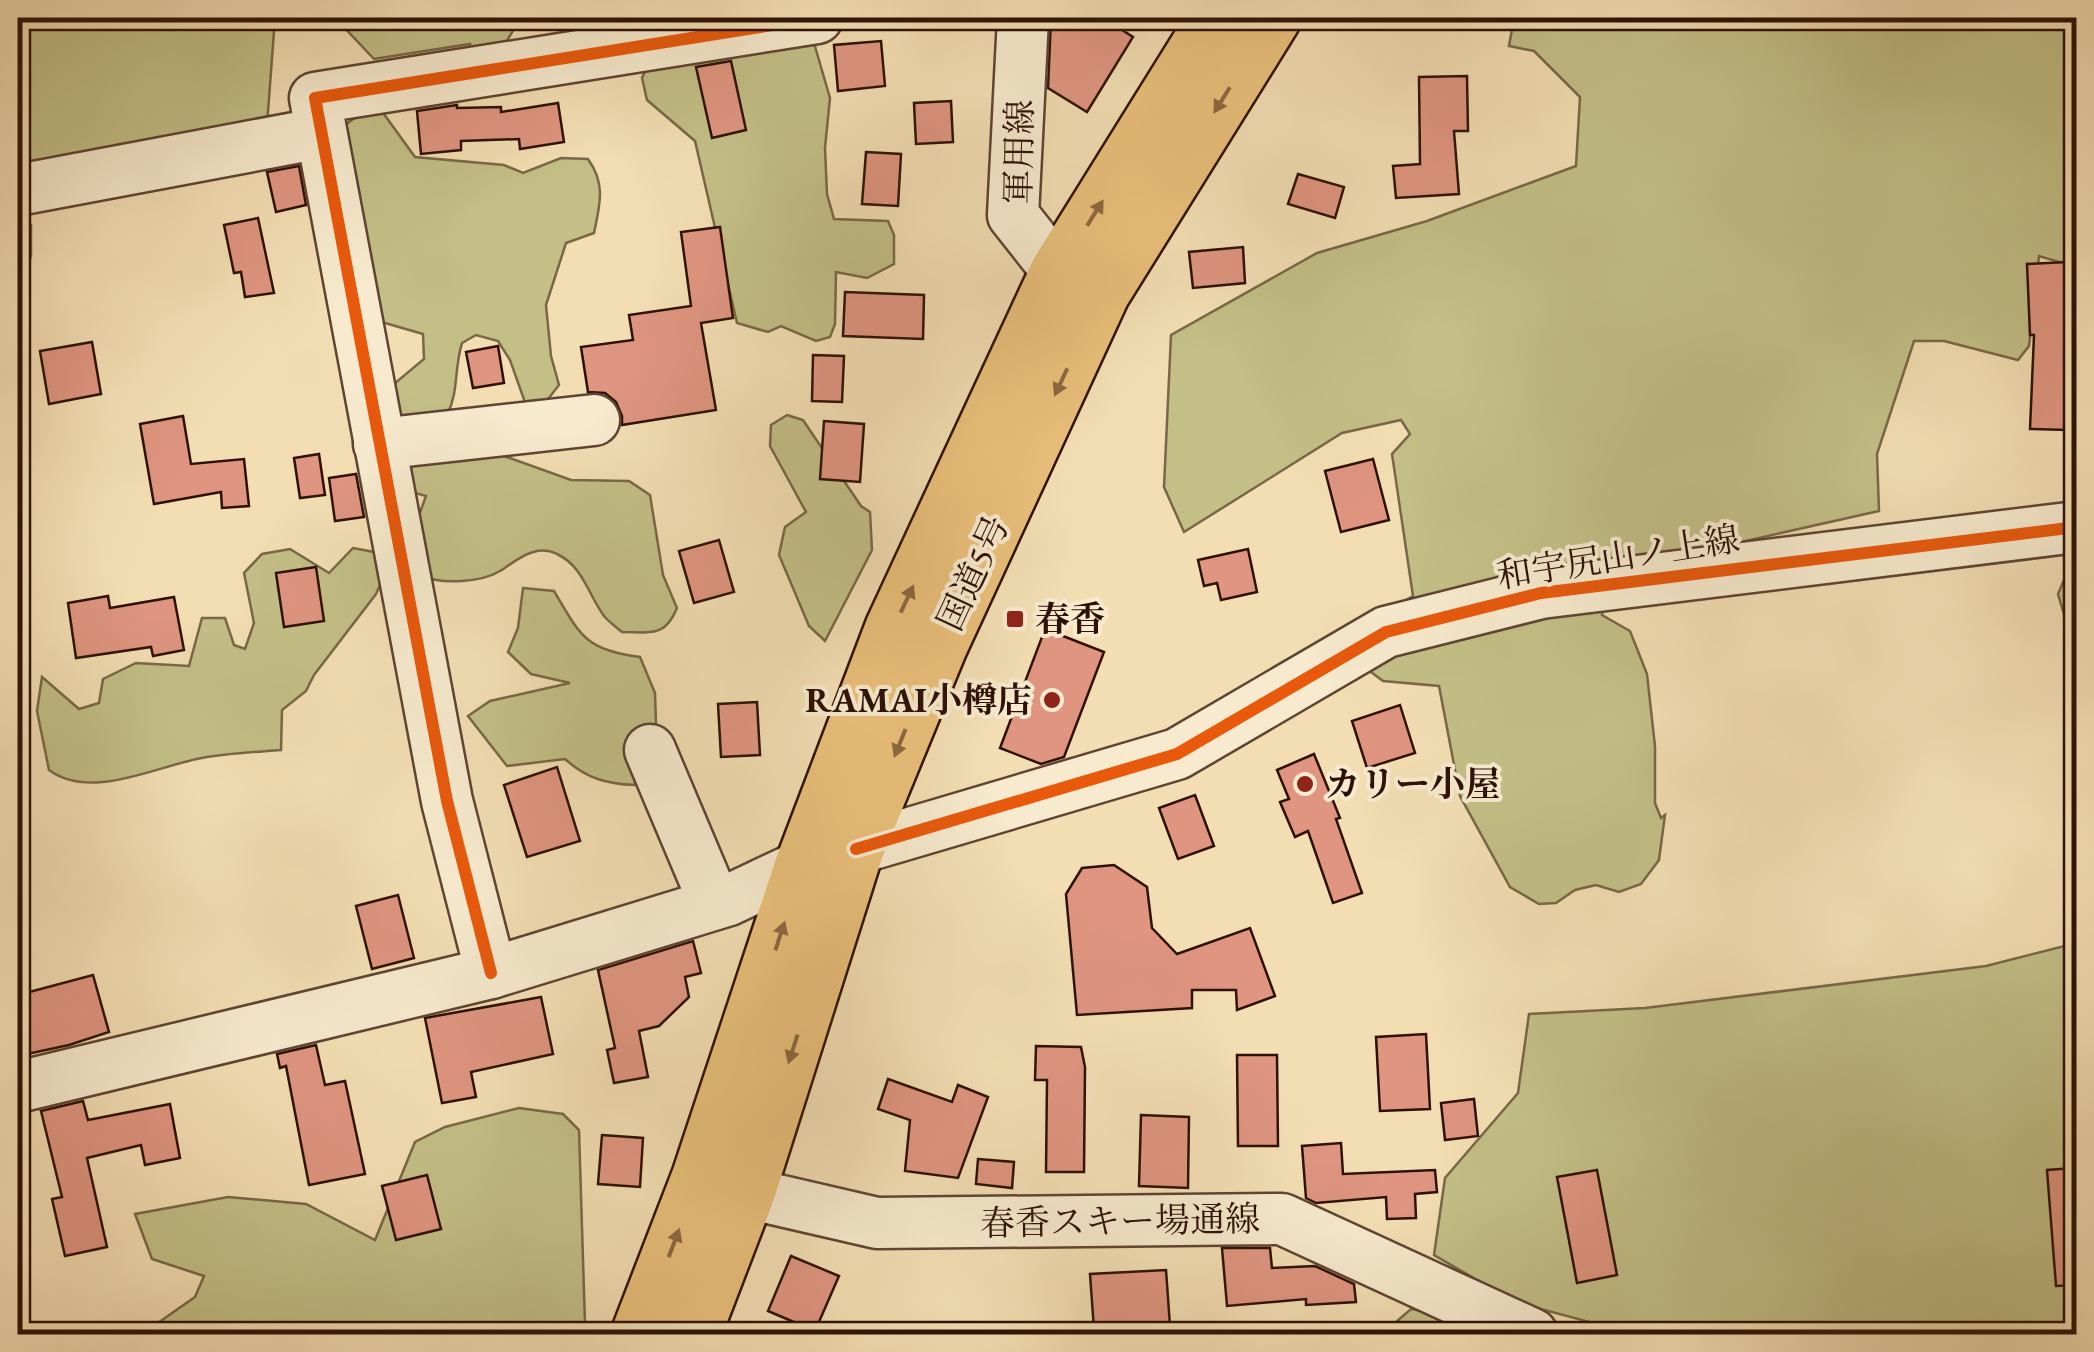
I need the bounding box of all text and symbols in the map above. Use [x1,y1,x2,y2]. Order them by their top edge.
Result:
one-way arrow [1213,87,1232,114]
street label: 軍用線 [995,99,1042,205]
one-way arrow [1085,199,1103,227]
one-way arrow [1053,368,1070,397]
street label: 国道5号 [926,508,1019,637]
street label: 和宇尻山ノ上線 [1493,515,1742,598]
one-way arrow [898,585,915,614]
place label: 春香 [1035,596,1105,641]
marker: 春香 [1004,608,1026,630]
place label: RAMAI小樽店 [805,677,1032,722]
marker: RAMAI小樽店 [1041,689,1063,711]
one-way arrow [891,728,907,758]
place label: カリー小屋 [1325,761,1500,806]
marker: カリー小屋 [1294,773,1316,795]
one-way arrow [773,921,788,951]
one-way arrow [784,1035,799,1065]
street label: 春香スキー場通線 [980,1196,1260,1245]
one-way arrow [667,1228,683,1258]

